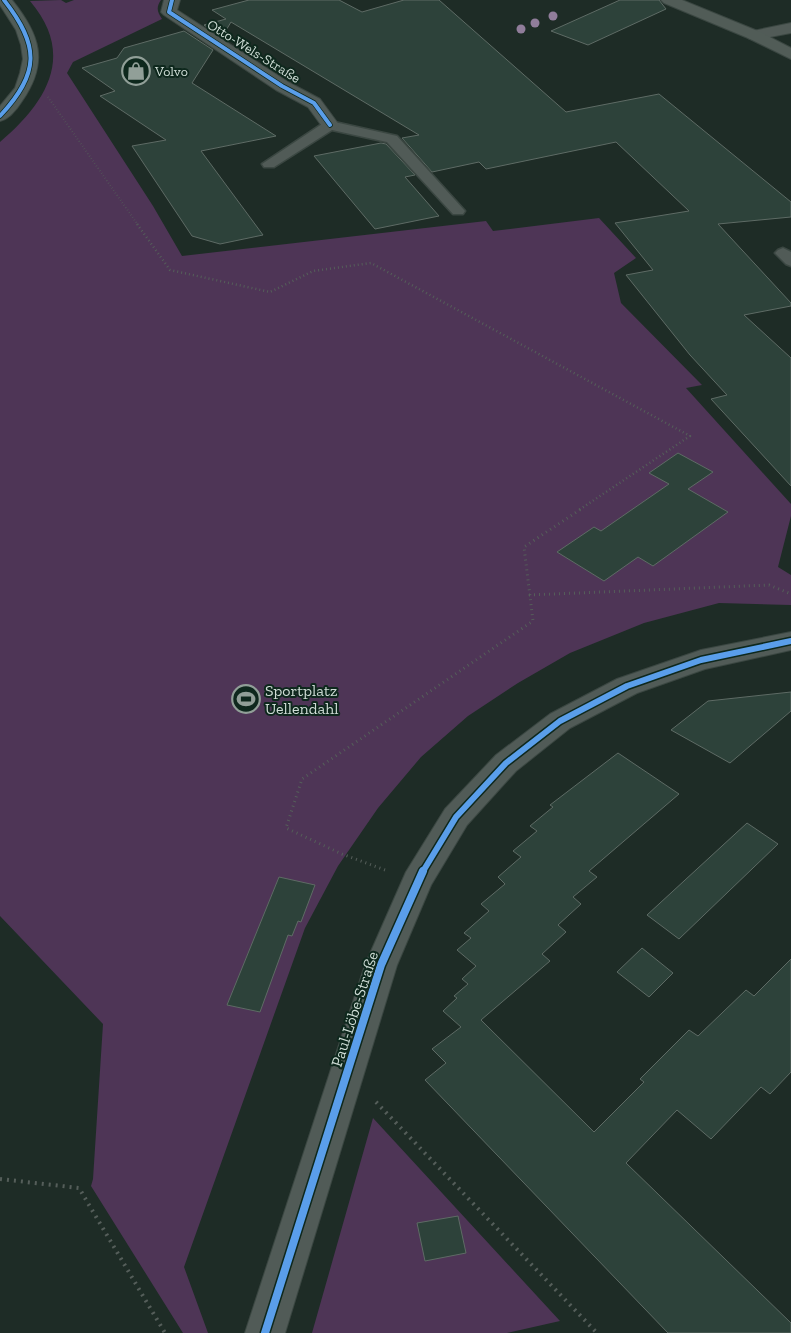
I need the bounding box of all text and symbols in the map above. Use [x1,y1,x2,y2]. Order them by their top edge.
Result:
street label: Otto-Wels-Straße [204,16,304,87]
shop icon: Volvo [121,56,151,86]
place label: Volvo [154,63,188,80]
place label: Sportplatz Uellendahl [265,681,338,718]
sports icon: Sportplatz Uellendahl [231,684,261,714]
street label: Paul-Löbe-Straße [327,949,382,1069]

